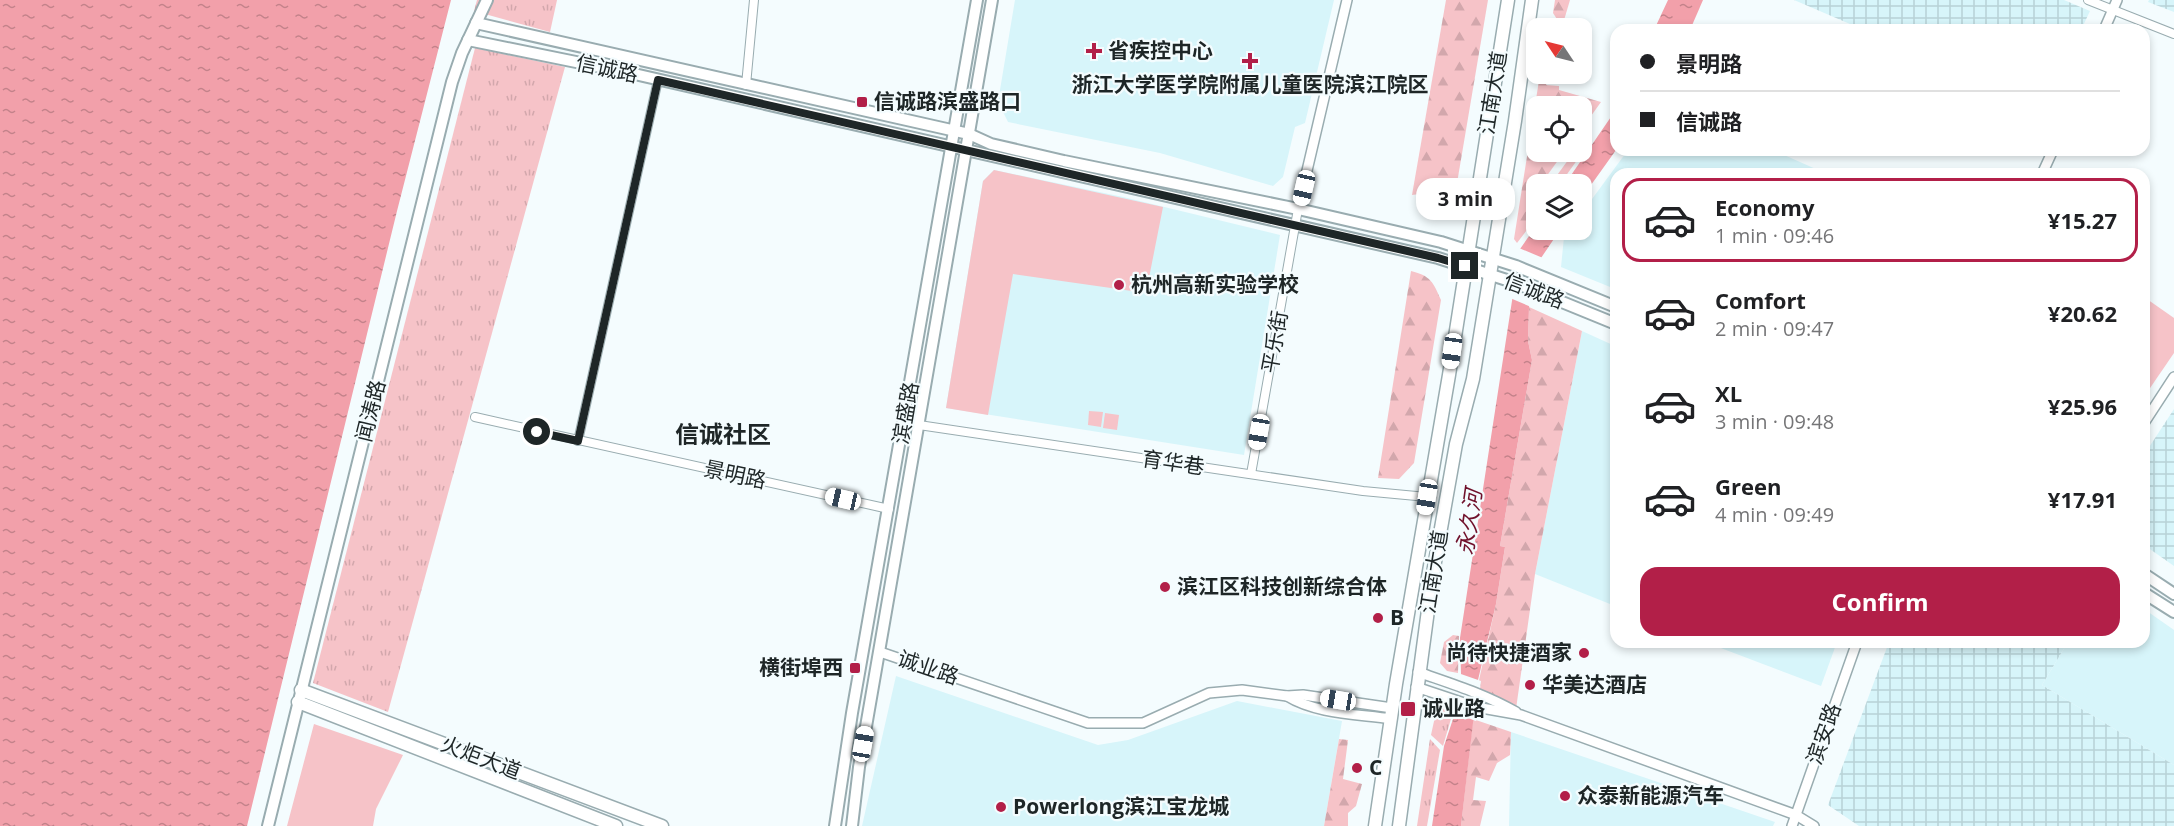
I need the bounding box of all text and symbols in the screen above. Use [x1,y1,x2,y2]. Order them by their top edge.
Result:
north arrow [1526,18,1592,84]
map controls [1526,18,1592,240]
place label: 省疾控中心 [1108,36,1213,64]
marker: 省疾控中心 [1085,42,1103,60]
street label: 信诚路 [573,48,641,88]
text: 景明路 [1676,48,1742,78]
street label: 江南大道 [1472,49,1512,137]
marker: 浙江大学医学院附属儿童医院滨江院区 [1241,52,1259,70]
place label: 浙江大学医学院附属儿童医院滨江院区 [1072,70,1429,98]
place label: 信诚路滨盛路口 [874,87,1021,115]
marker: 信诚路滨盛路口 [855,95,869,109]
button: locate [1526,96,1592,162]
text: 信诚路 [1676,106,1742,136]
car [1291,168,1317,208]
button: layers [1526,174,1592,240]
callout: 3 min [1416,179,1514,221]
text: 3 min [1438,185,1493,212]
text: Economy [1715,192,1814,222]
icon: car [1643,193,1697,247]
text: ¥15.27 [2048,205,2117,235]
text: 1 min · 09:46 [1715,222,1834,249]
route end [1451,252,1478,279]
street label: 信诚路 [1500,266,1569,314]
place label: 杭州高新实验学校 [1131,270,1299,298]
marker: 杭州高新实验学校 [1112,278,1126,292]
text: Comfort [1715,285,1806,315]
icon: car [1643,286,1697,340]
text: ¥20.62 [2048,298,2117,328]
street label: 平乐街 [1255,308,1293,375]
text: 2 min · 09:47 [1715,315,1834,342]
car [1441,332,1463,370]
street label: 闻涛路 [349,377,391,445]
text: XL [1715,378,1742,408]
street label: 滨盛路 [886,379,924,446]
icon: car [1643,379,1697,433]
text: ¥25.96 [2048,391,2117,421]
text: 3 min · 09:48 [1715,408,1834,435]
car [1247,413,1271,451]
district label: 信诚社区 [675,417,771,450]
route start [523,418,550,445]
street label: 育华巷 [1140,444,1206,480]
street label: 景明路 [701,454,769,494]
text: Green [1715,471,1781,501]
icon: car [1643,472,1697,526]
car [1415,478,1439,516]
water label: 永久河 [1449,483,1488,557]
text: ¥17.91 [2048,484,2117,514]
car [823,486,863,512]
text: 4 min · 09:49 [1715,501,1834,528]
street label: 江南大道 [1413,528,1453,616]
button: Confirm [1640,567,2120,636]
place label: 滨江区科技创新综合体 [1177,572,1387,600]
marker: 滨江区科技创新综合体 [1158,580,1172,594]
place label: B [1390,603,1404,631]
marker: B [1371,611,1385,625]
place label: 尚待快捷酒家 [1446,638,1572,666]
street label: 诚业路 [894,644,963,691]
marker: 尚待快捷酒家 [1577,646,1591,660]
place label: 横街埠西 [759,653,843,681]
marker: 横街埠西 [848,661,862,675]
place label: 华美达酒店 [1542,670,1647,698]
marker: 华美达酒店 [1523,678,1537,692]
car [1319,688,1357,712]
place label: 诚业路 [1422,694,1485,722]
street label: 滨安路 [1800,699,1847,768]
marker: 诚业路 [1399,700,1417,718]
car [851,725,875,763]
street label: 火炬大道 [437,729,526,785]
place label: C [1369,753,1382,781]
marker: C [1350,761,1364,775]
place label: 众泰新能源汽车 [1577,781,1724,809]
marker: 众泰新能源汽车 [1558,789,1572,803]
place label: Powerlong滨江宝龙城 [1013,792,1229,820]
marker: Powerlong滨江宝龙城 [994,800,1008,814]

